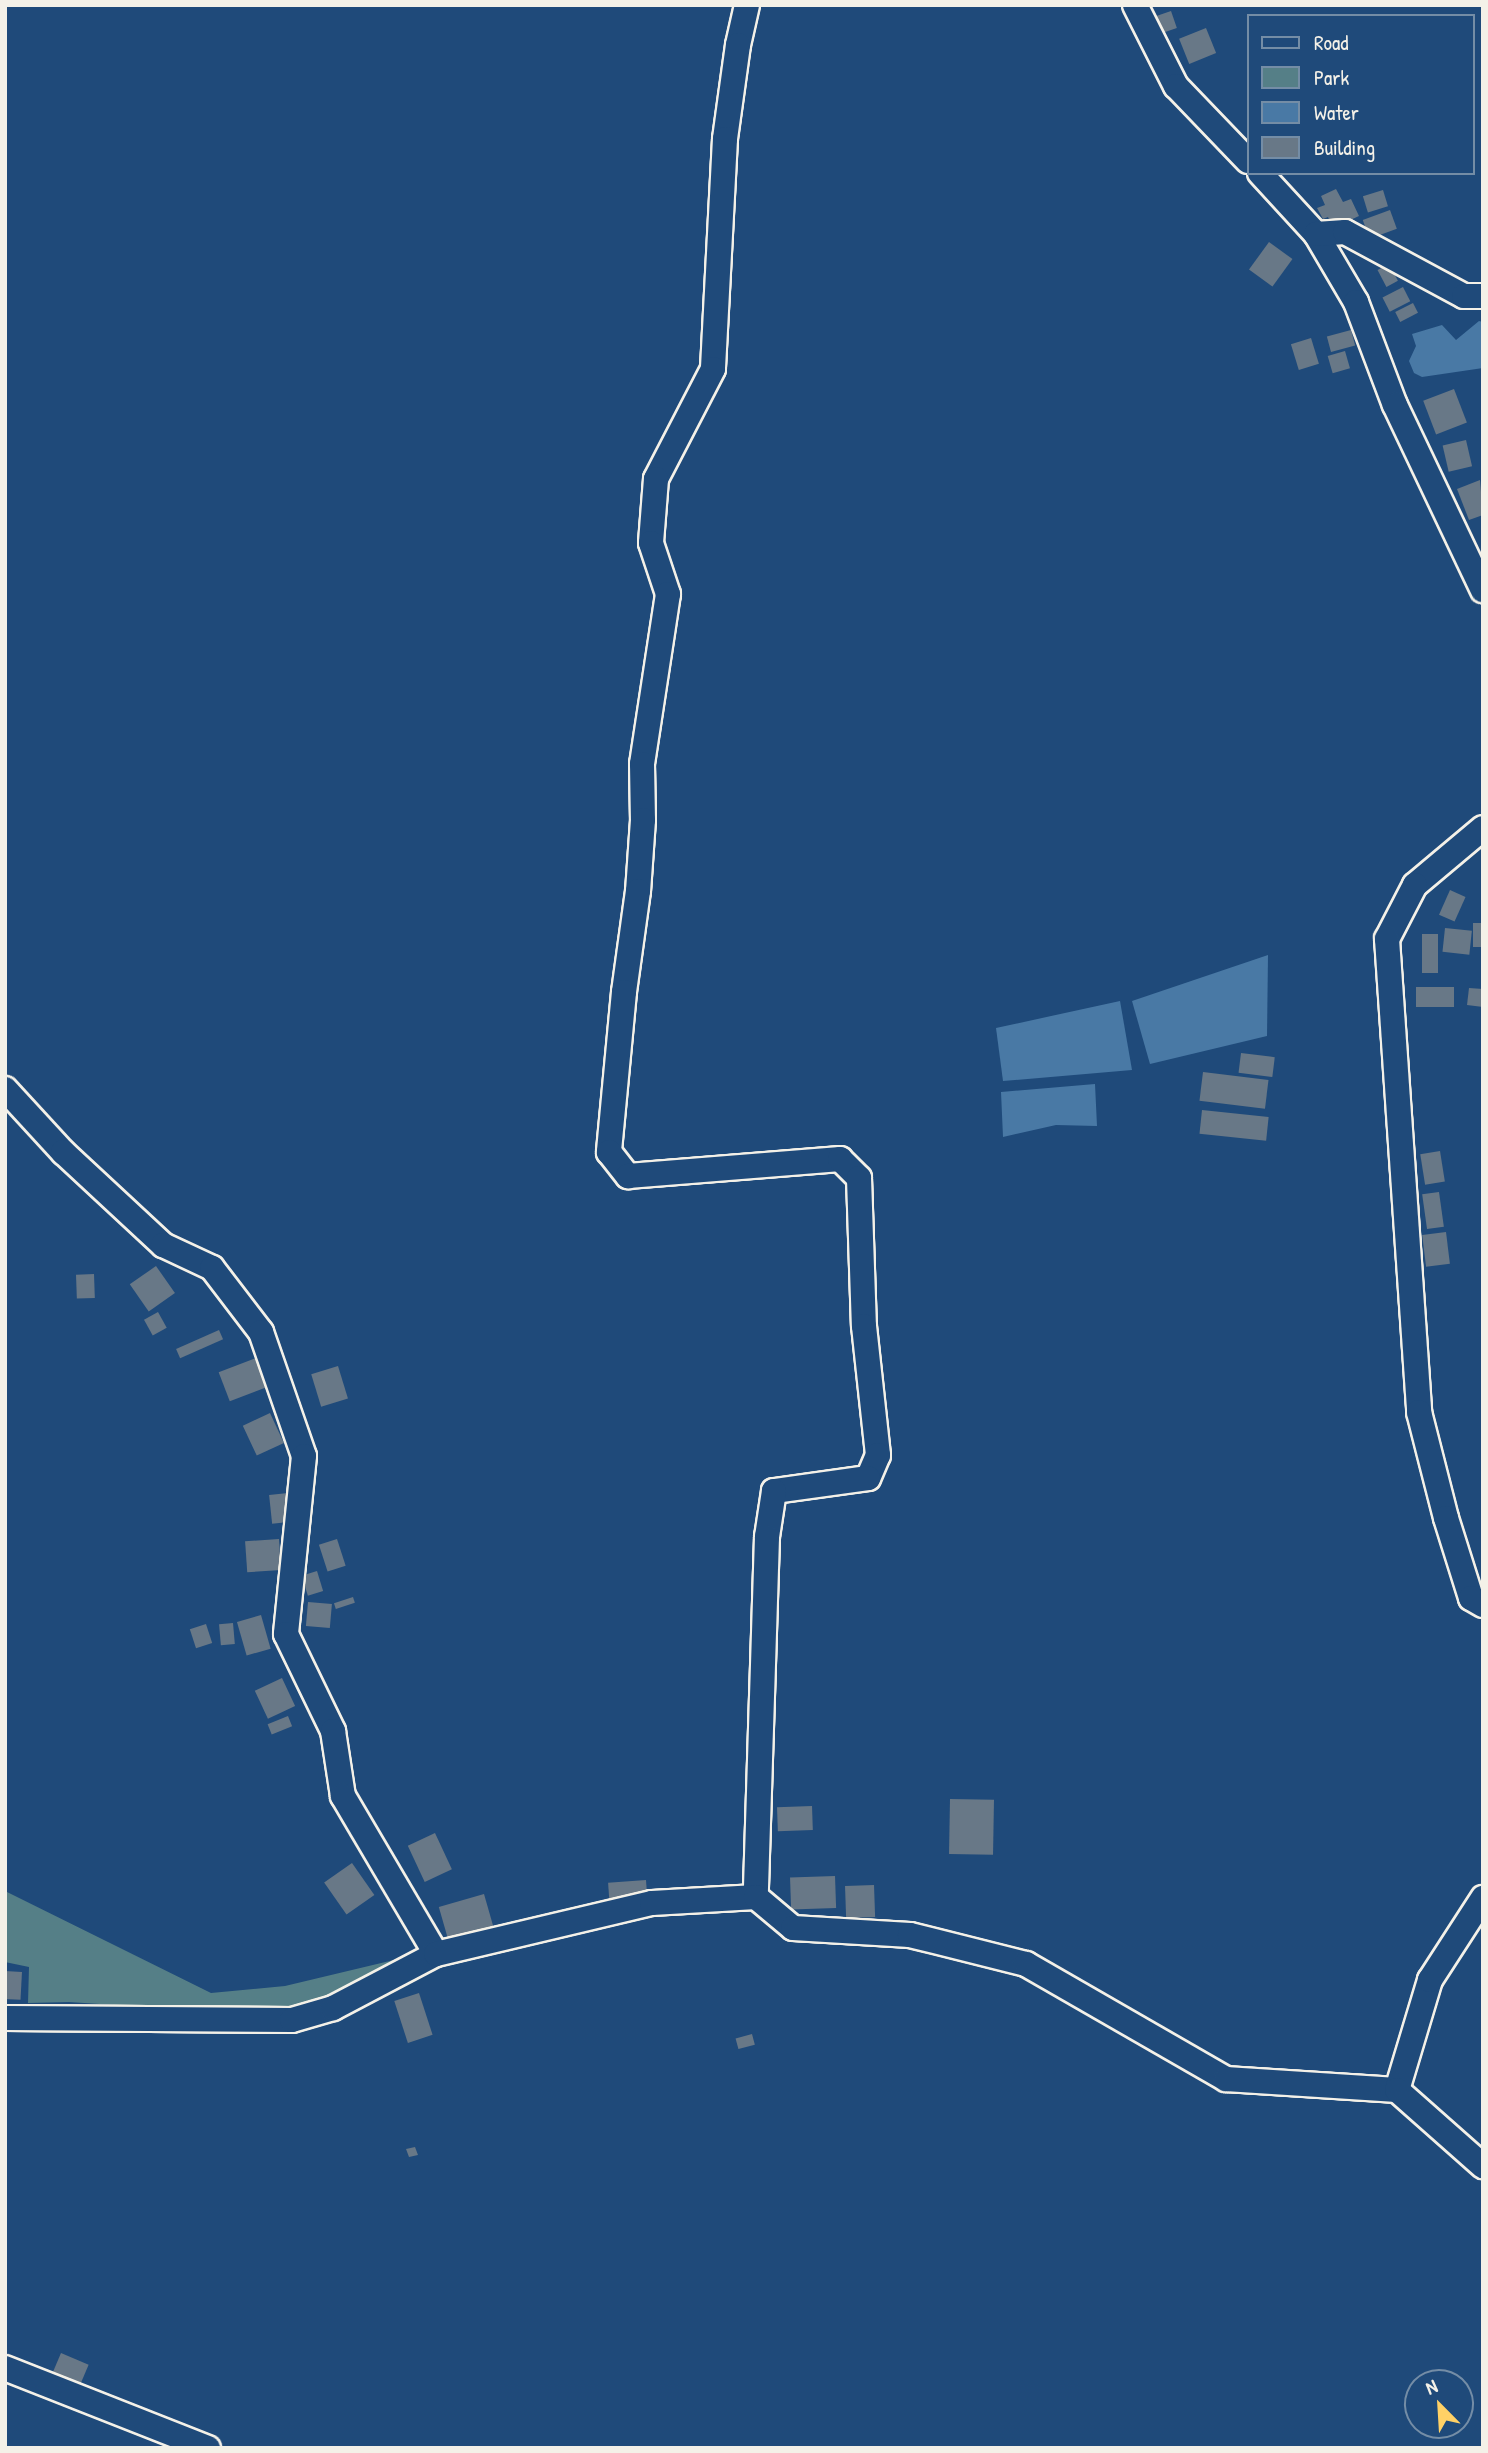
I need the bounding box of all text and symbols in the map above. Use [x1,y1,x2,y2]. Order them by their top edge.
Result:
legend [1246,14,1474,175]
text: Road [1314,28,1348,57]
text: Park [1314,63,1349,92]
text: Water [1314,98,1359,127]
text: Building [1314,133,1375,162]
north arrow [1404,2369,1474,2439]
text: N [1421,2373,1441,2401]

